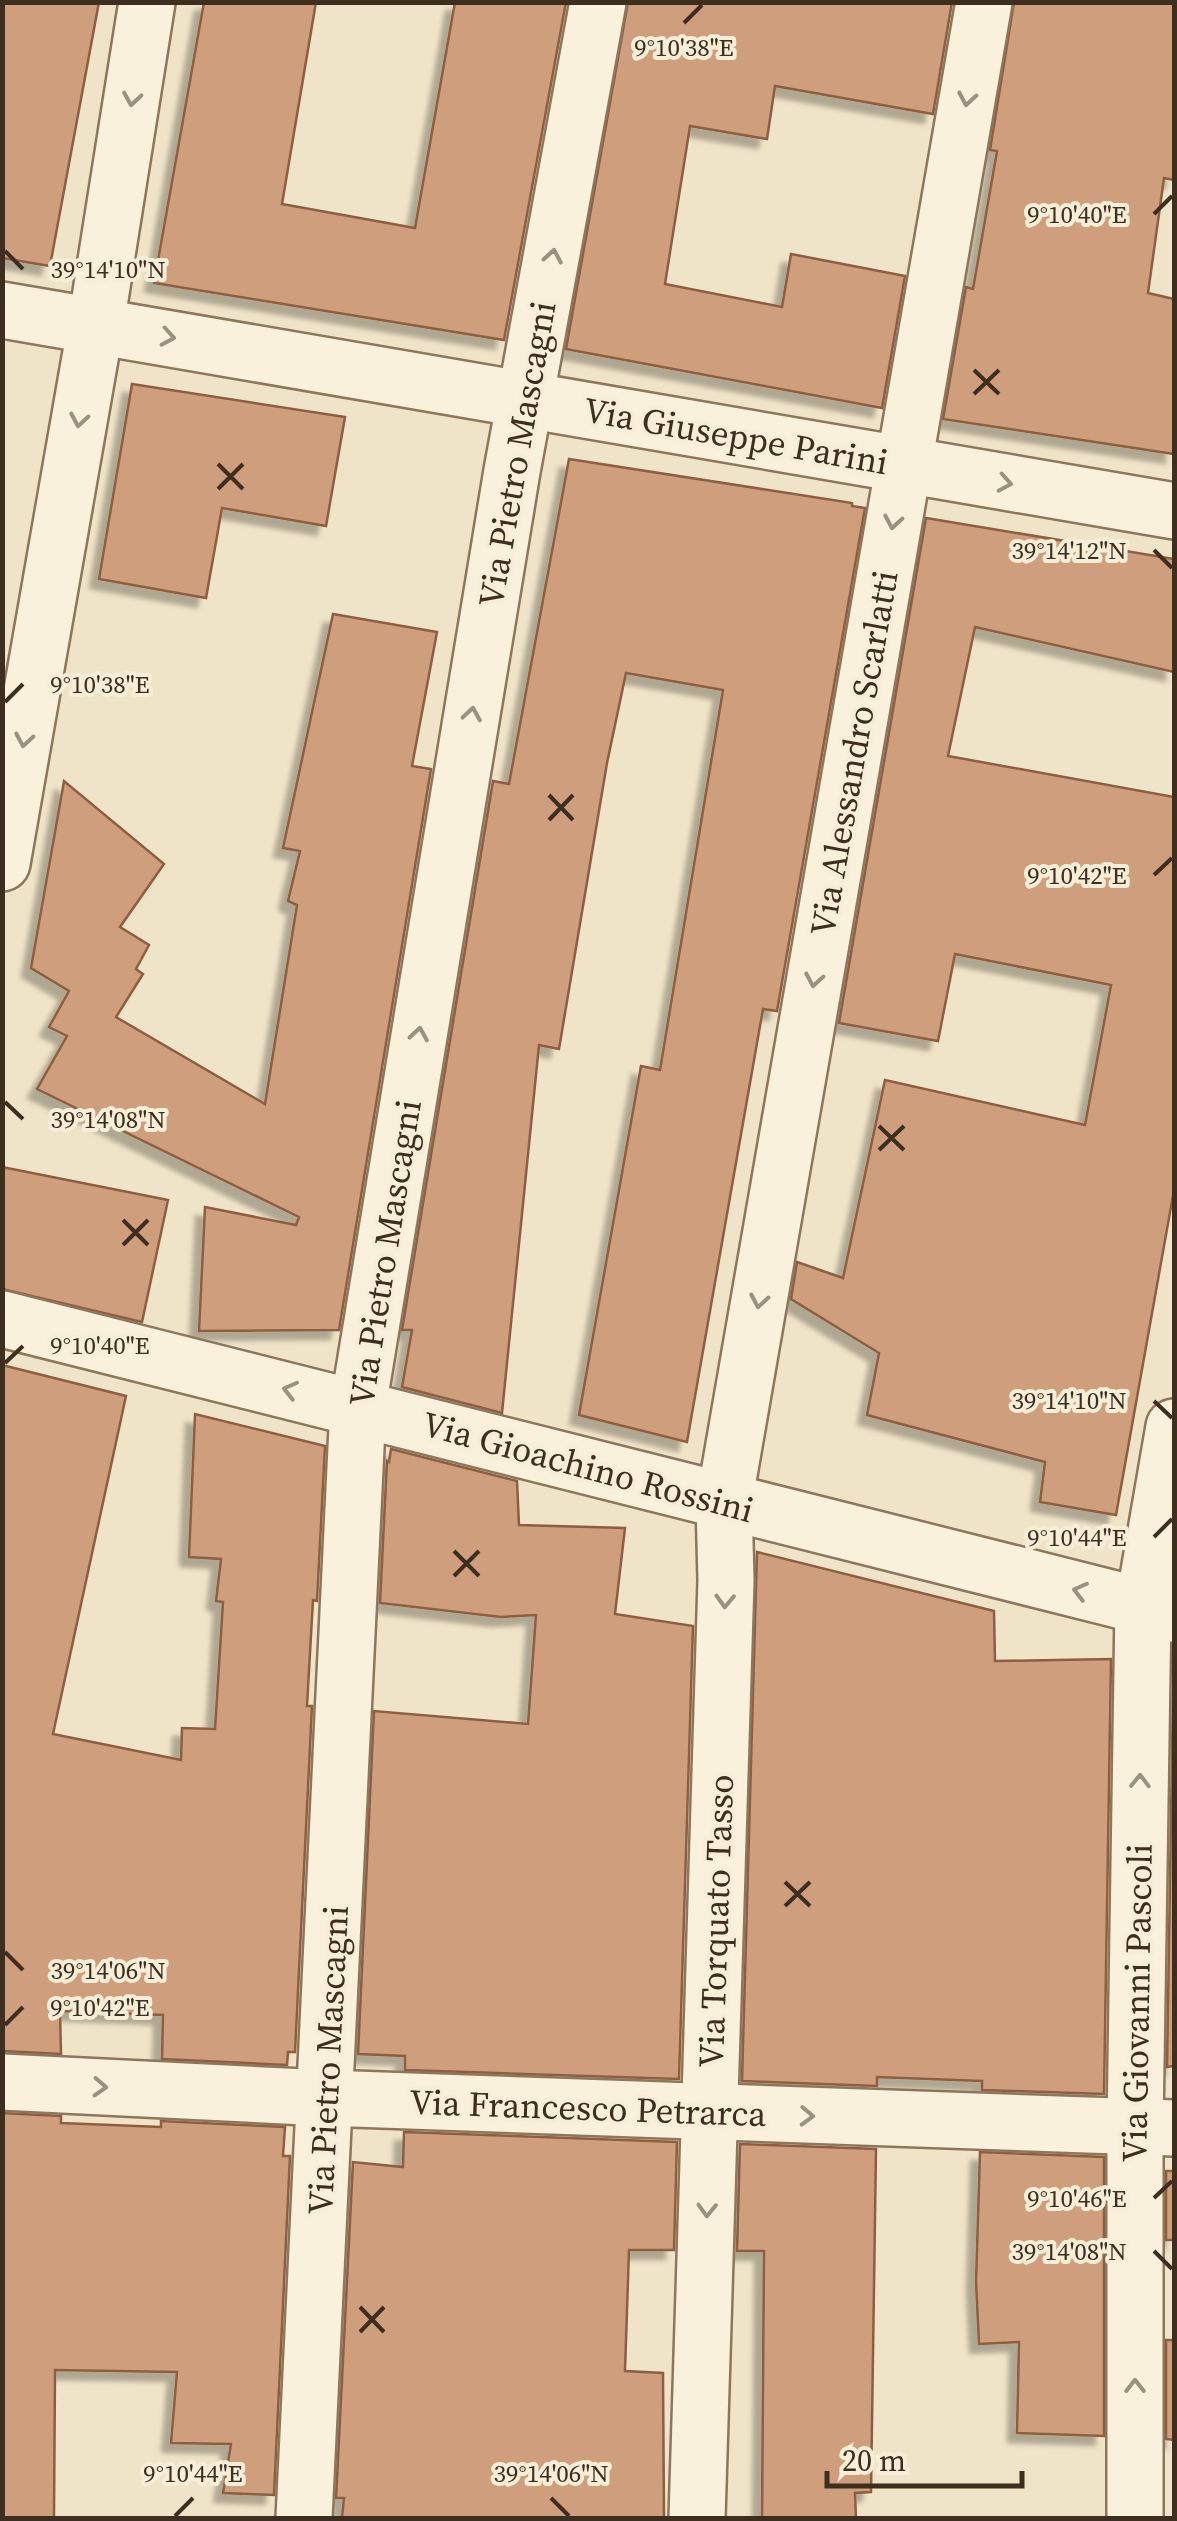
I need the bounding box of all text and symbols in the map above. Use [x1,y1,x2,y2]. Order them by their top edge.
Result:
text: 9°10'38"E [634,30,734,64]
one-way arrow [122,90,143,107]
one-way arrow [957,90,978,107]
text: 9°10'40"E [1027,197,1127,231]
one-way arrow [542,247,563,264]
text: 39°14'10"N [50,252,166,286]
street label: Via Pietro Mascagni [466,297,568,611]
one-way arrow [160,326,176,347]
street label: Via Giuseppe Parini [580,386,892,486]
one-way arrow [69,411,90,428]
one-way arrow [997,472,1013,493]
one-way arrow [883,514,904,530]
text: 39°14'12"N [1011,533,1127,567]
street label: Via Alessandro Scarlatti [798,567,910,939]
text: 9°10'38"E [50,667,150,701]
one-way arrow [461,705,482,722]
one-way arrow [14,732,35,748]
text: 9°10'42"E [1027,858,1127,892]
one-way arrow [804,972,825,989]
one-way arrow [408,1026,429,1043]
street label: Via Pietro Mascagni [337,1096,433,1410]
text: 39°14'08"N [50,1102,166,1136]
one-way arrow [749,1292,770,1309]
text: 9°10'40"E [50,1328,150,1362]
one-way arrow [282,1381,299,1402]
text: 39°14'10"N [1011,1383,1127,1417]
street label: Via Gioachino Rossini [417,1400,759,1534]
text: 9°10'44"E [1027,1520,1127,1554]
one-way arrow [1072,1582,1089,1603]
one-way arrow [715,1593,736,1609]
one-way arrow [1129,1773,1151,1788]
street label: Via Torquato Tasso [687,1774,745,2068]
street label: Via Giovanni Pascoli [1110,1843,1164,2163]
street label: Via Pietro Mascagni [296,1904,360,2216]
text: 39°14'06"N [50,1953,166,1987]
text: 9°10'42"E [50,1990,150,2024]
one-way arrow [92,2076,108,2097]
street label: Via Francesco Petrarca [409,2078,767,2138]
one-way arrow [800,2105,816,2126]
text: 9°10'46"E [1027,2181,1127,2215]
one-way arrow [696,2202,717,2218]
text: 39°14'08"N [1011,2234,1127,2268]
one-way arrow [1124,2378,1146,2394]
scale bar [827,2426,1022,2488]
text: 20 m [842,2440,906,2481]
text: 9°10'44"E [143,2456,243,2490]
text: 39°14'06"N [493,2456,609,2490]

